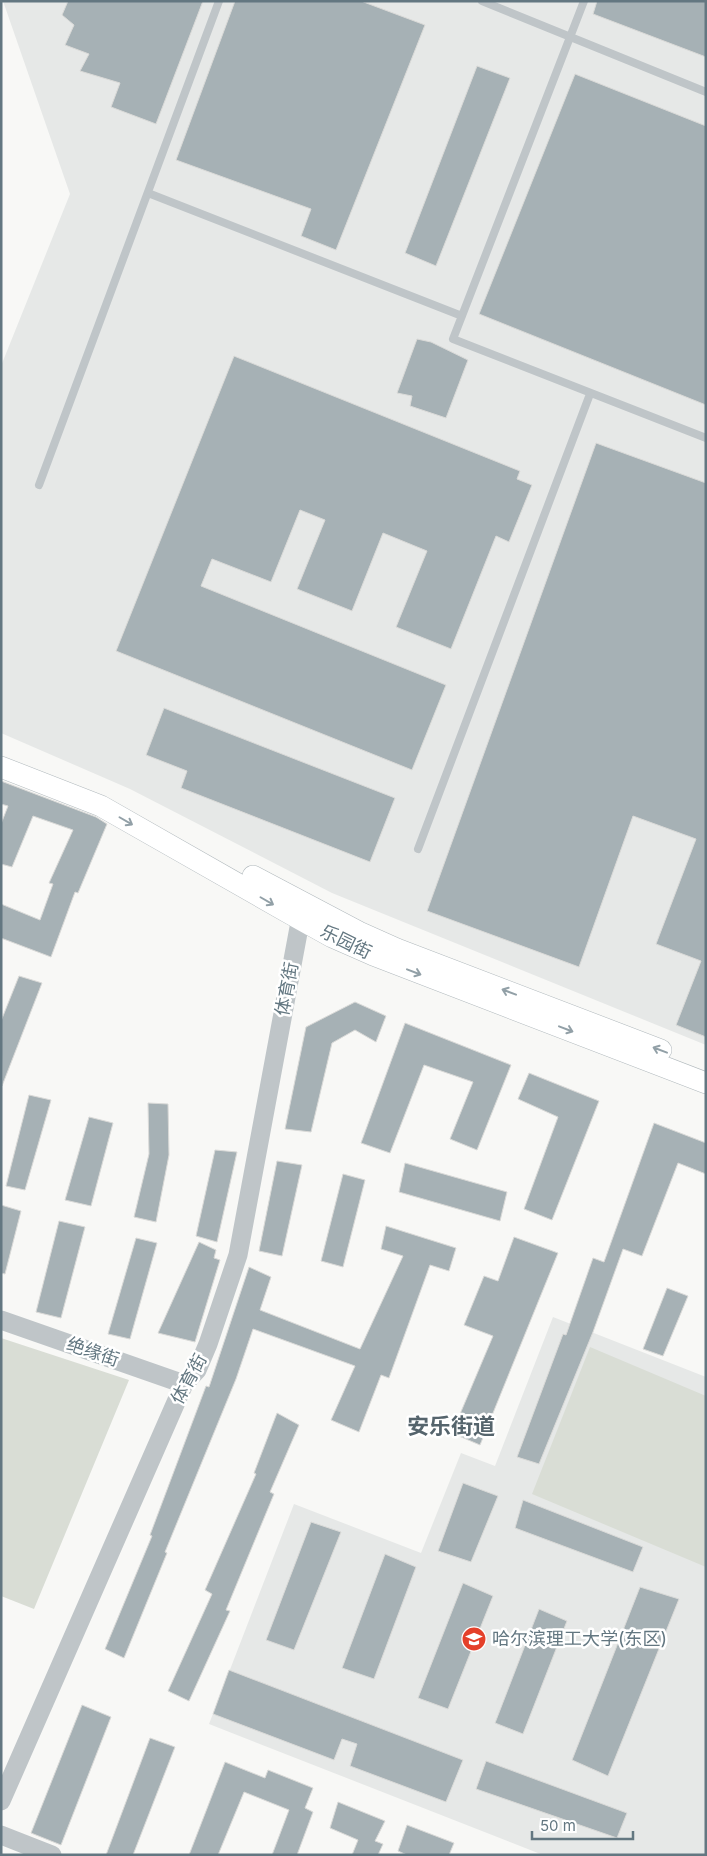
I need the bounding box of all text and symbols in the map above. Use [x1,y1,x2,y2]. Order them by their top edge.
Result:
one-way arrow [119,816,133,826]
one-way arrow [260,896,275,906]
street label: 乐园街 [317,920,375,963]
street label: 体育街 [271,960,302,1017]
one-way arrow [406,967,421,977]
one-way arrow [501,987,517,996]
one-way arrow [557,1025,573,1034]
one-way arrow [653,1045,668,1054]
street label: 绝缘街 [64,1333,122,1370]
street label: 体育街 [166,1350,211,1407]
district label: 安乐街道 [407,1413,495,1439]
school or university icon: 哈尔滨理工大学(东区) [461,1626,487,1652]
place label: 哈尔滨理工大学(东区) [492,1628,667,1649]
scale bar [532,1808,633,1840]
text: 50 m [540,1816,576,1835]

